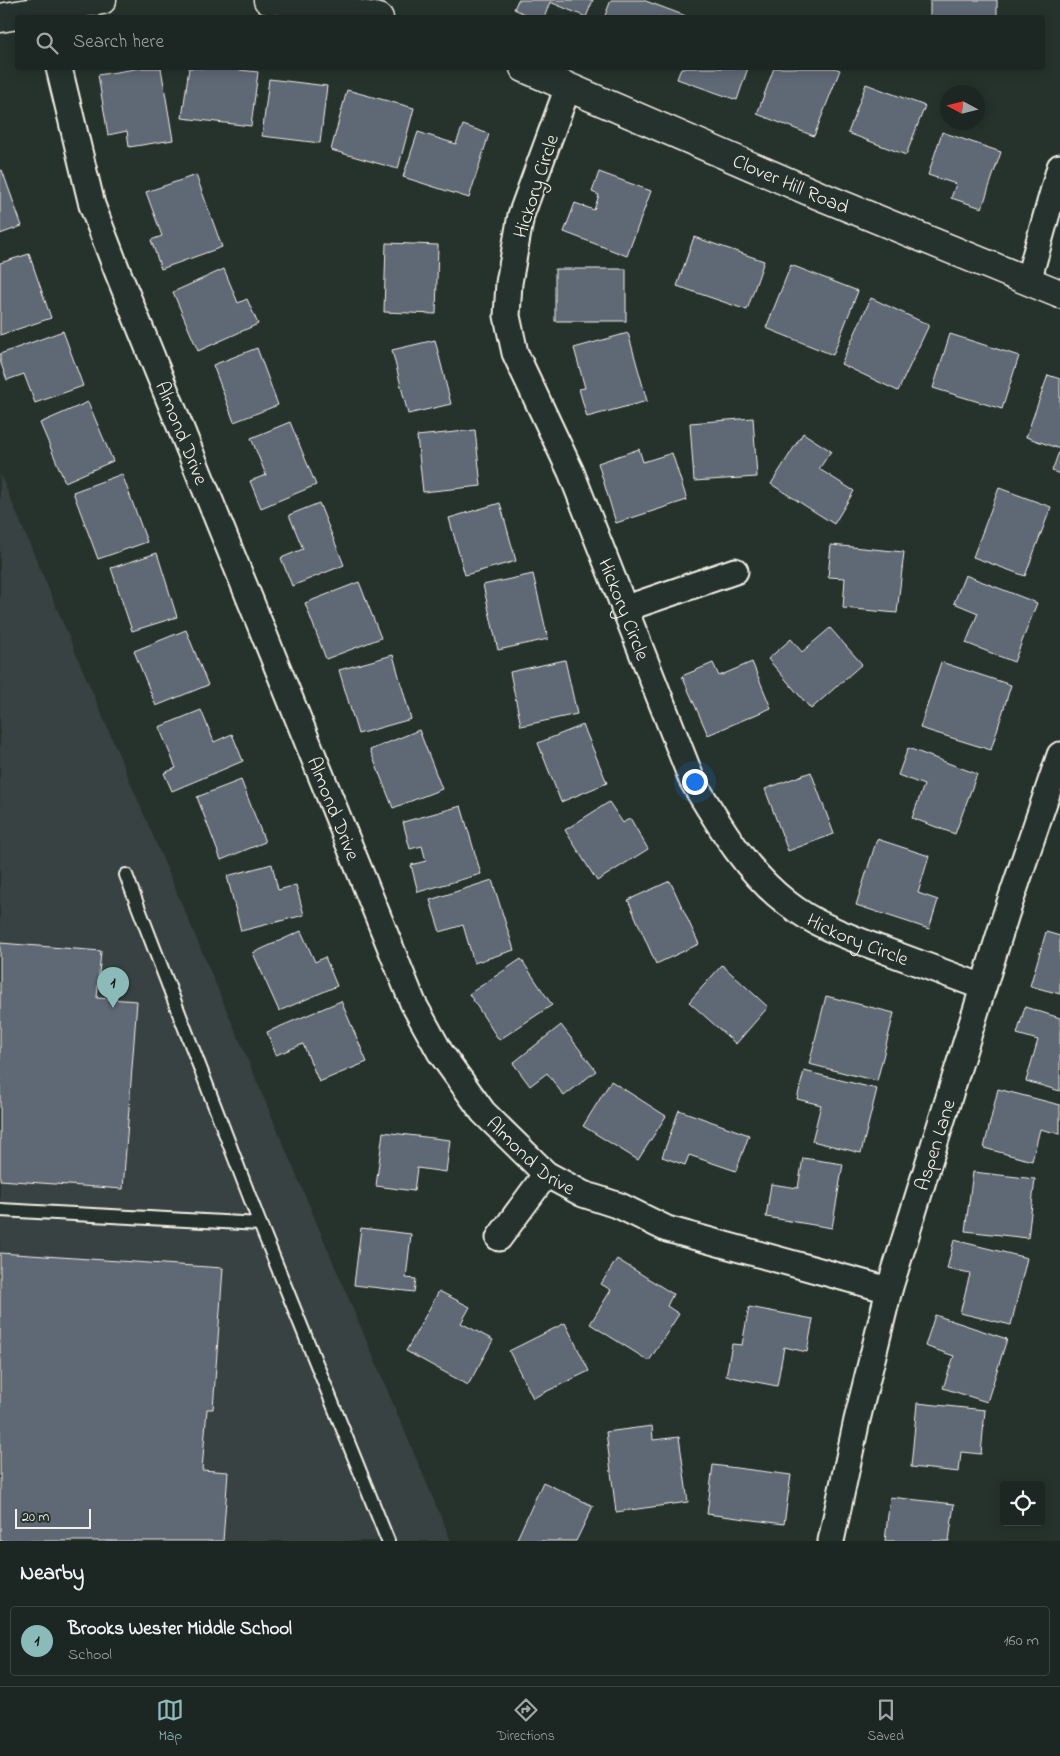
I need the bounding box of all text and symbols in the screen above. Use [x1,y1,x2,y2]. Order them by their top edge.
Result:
search box [15,15,1045,70]
icon: search [33,29,61,57]
text: Search here [73,29,164,56]
north arrow [940,85,985,130]
street label: Hickory Circle [507,131,568,242]
street label: Clover Hill Road [728,148,853,223]
street label: Almond Drive [146,377,214,490]
street label: Hickory Circle [589,554,656,665]
street label: Almond Drive [298,753,366,865]
your location [682,769,708,795]
street label: Hickory Circle [800,907,912,975]
pin: 1 [97,967,129,1008]
street label: Aspen Lane [909,1096,965,1195]
street label: Almond Drive [478,1111,579,1204]
map controls [1000,1481,1045,1526]
button: locate [1000,1481,1045,1526]
scale bar [15,1506,91,1529]
text: 20 m [22,1507,49,1528]
text: Nearby [20,1559,84,1589]
text: Brooks Wester Middle School [68,1616,292,1643]
text: 1 [34,1629,40,1653]
text: 160 m [1004,1629,1039,1653]
text: School [68,1643,112,1667]
tab: Map [156,1696,184,1747]
tab: Directions [497,1696,555,1747]
tab: Saved [867,1696,904,1747]

